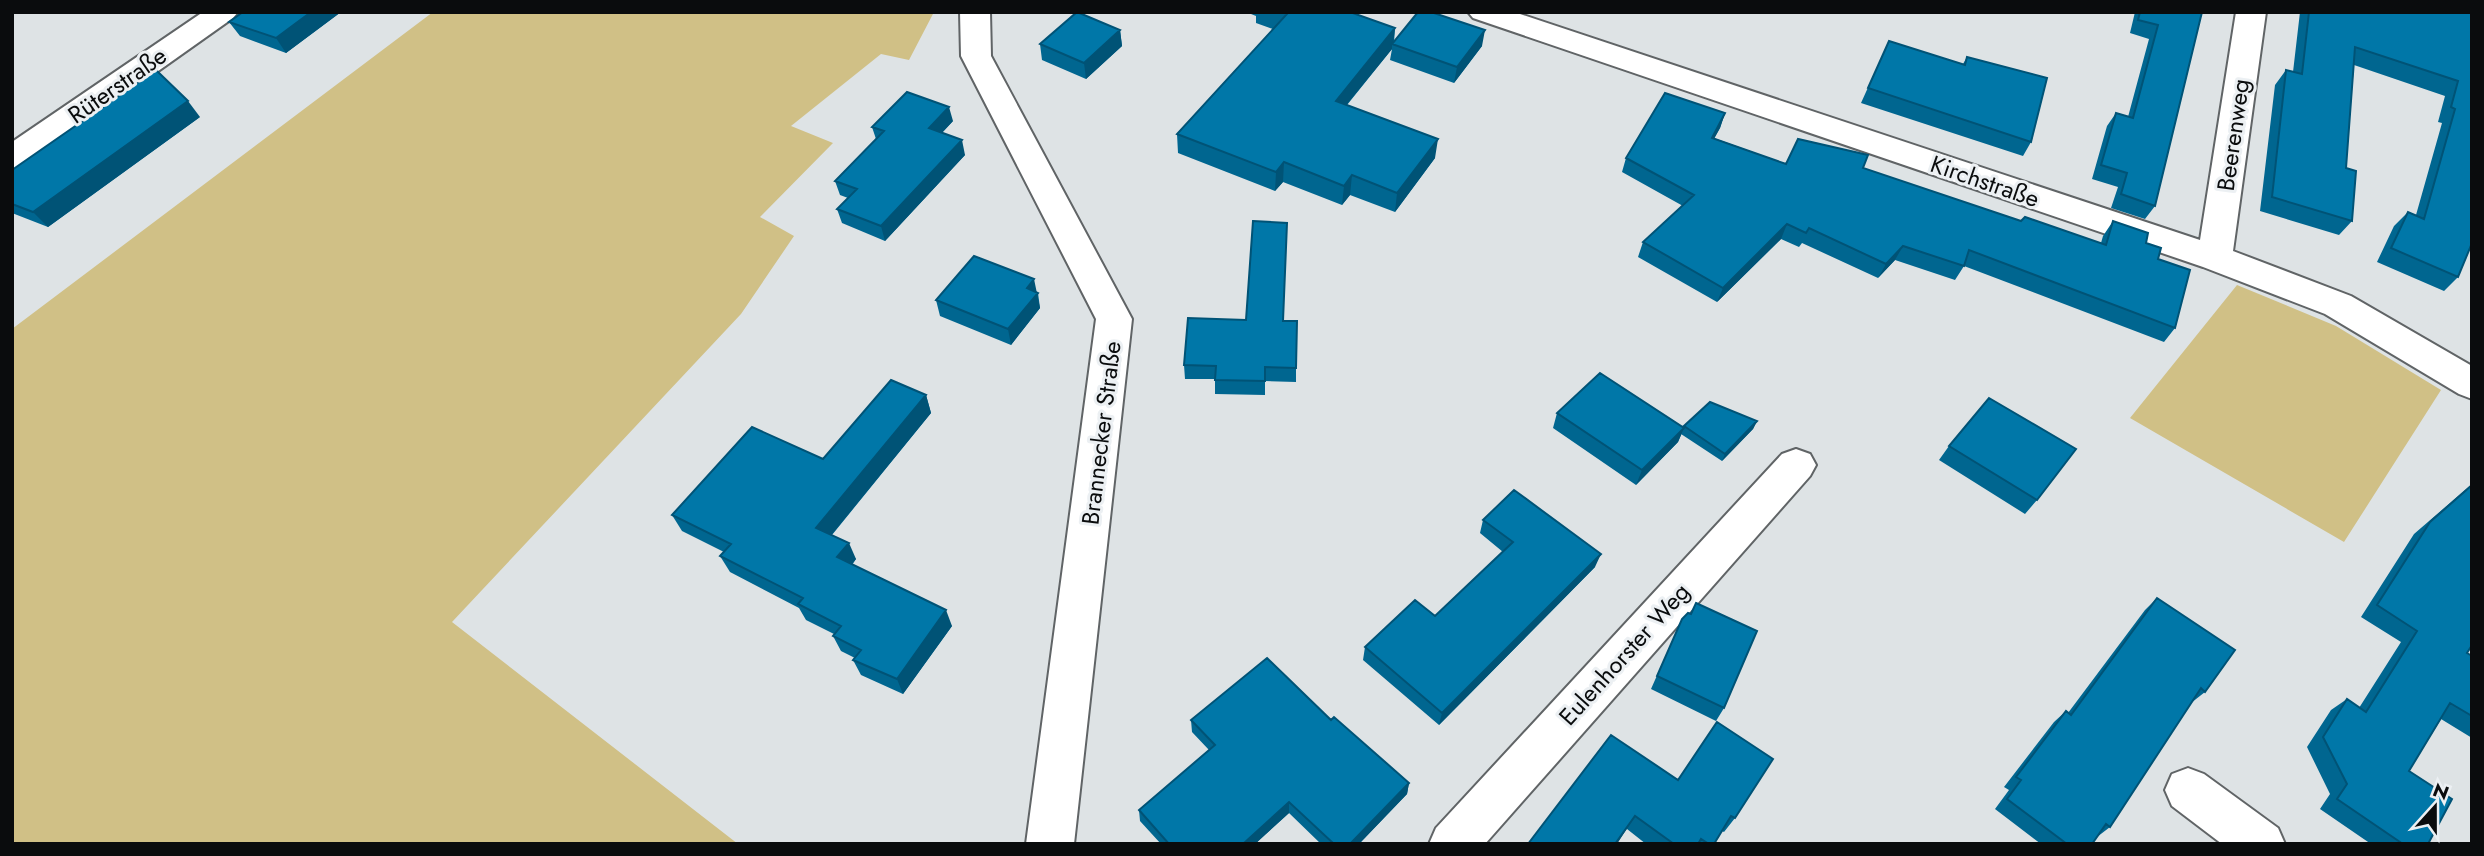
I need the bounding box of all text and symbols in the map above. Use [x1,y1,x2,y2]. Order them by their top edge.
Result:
street label: Rüterstraße [60,38,174,132]
street label: Beerenweg [2208,77,2258,193]
street label: Kirchstraße [1926,146,2044,216]
street label: Brannecker Straße [1072,339,1130,527]
street label: Eulenhorster Weg [1550,575,1698,733]
north arrow [2400,772,2470,842]
text: N [2429,776,2453,807]

